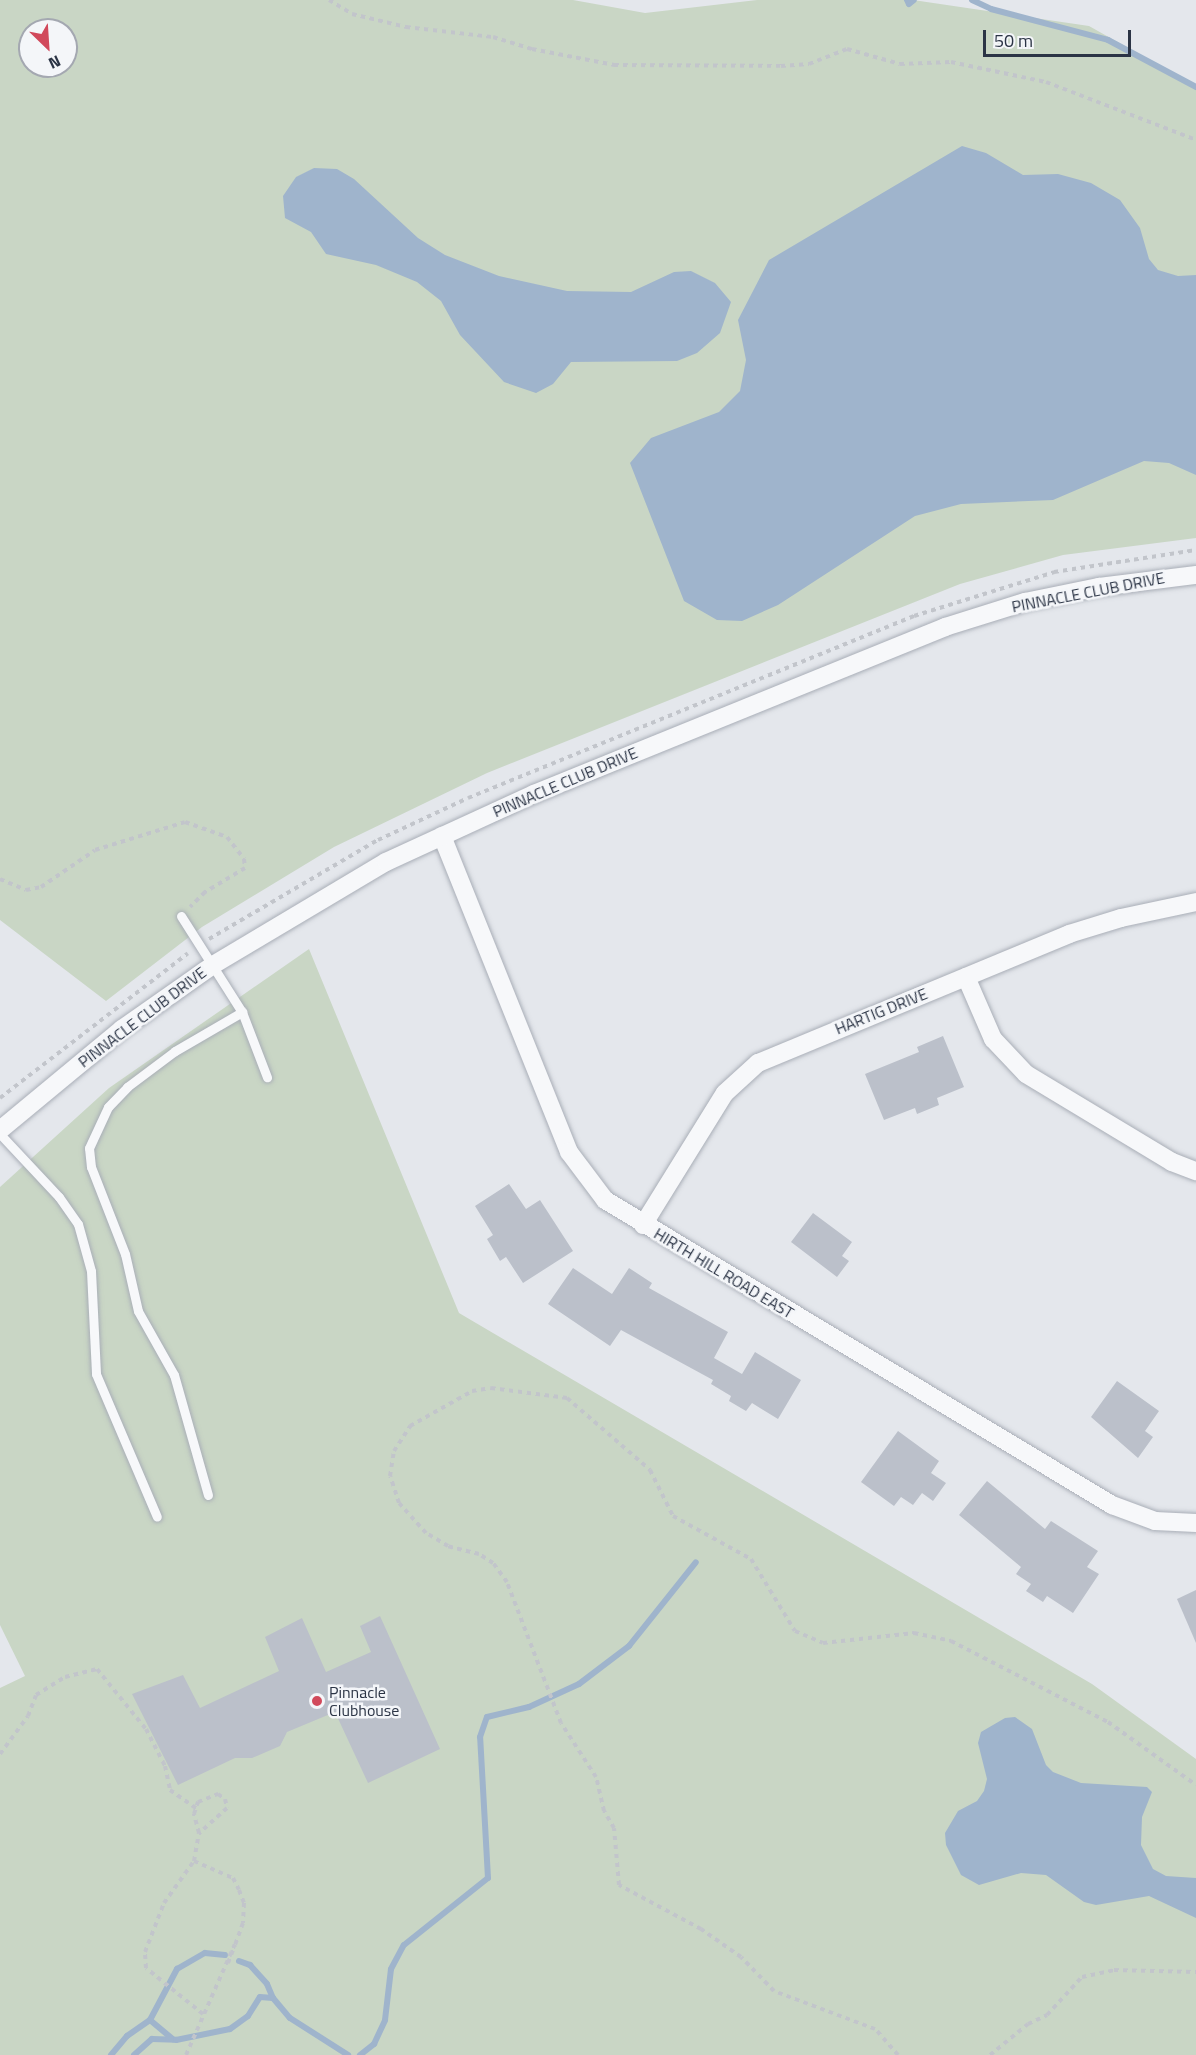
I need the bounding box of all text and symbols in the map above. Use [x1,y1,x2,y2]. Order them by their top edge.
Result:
north arrow [18,18,78,78]
scale bar [986,18,1134,56]
text: 50 m [994,27,1033,54]
text: N [45,49,65,76]
street label: PINNACLE CLUB DRIVE [1010,568,1166,616]
street label: PINNACLE CLUB DRIVE [490,743,640,821]
street label: PINNACLE CLUB DRIVE [74,963,210,1071]
street label: HARTIG DRIVE [832,984,930,1038]
street label: HIRTH HILL ROAD EAST [651,1224,797,1322]
place label: Pinnacle Clubhouse [329,1682,399,1720]
marker: Pinnacle Clubhouse [310,1694,324,1708]

